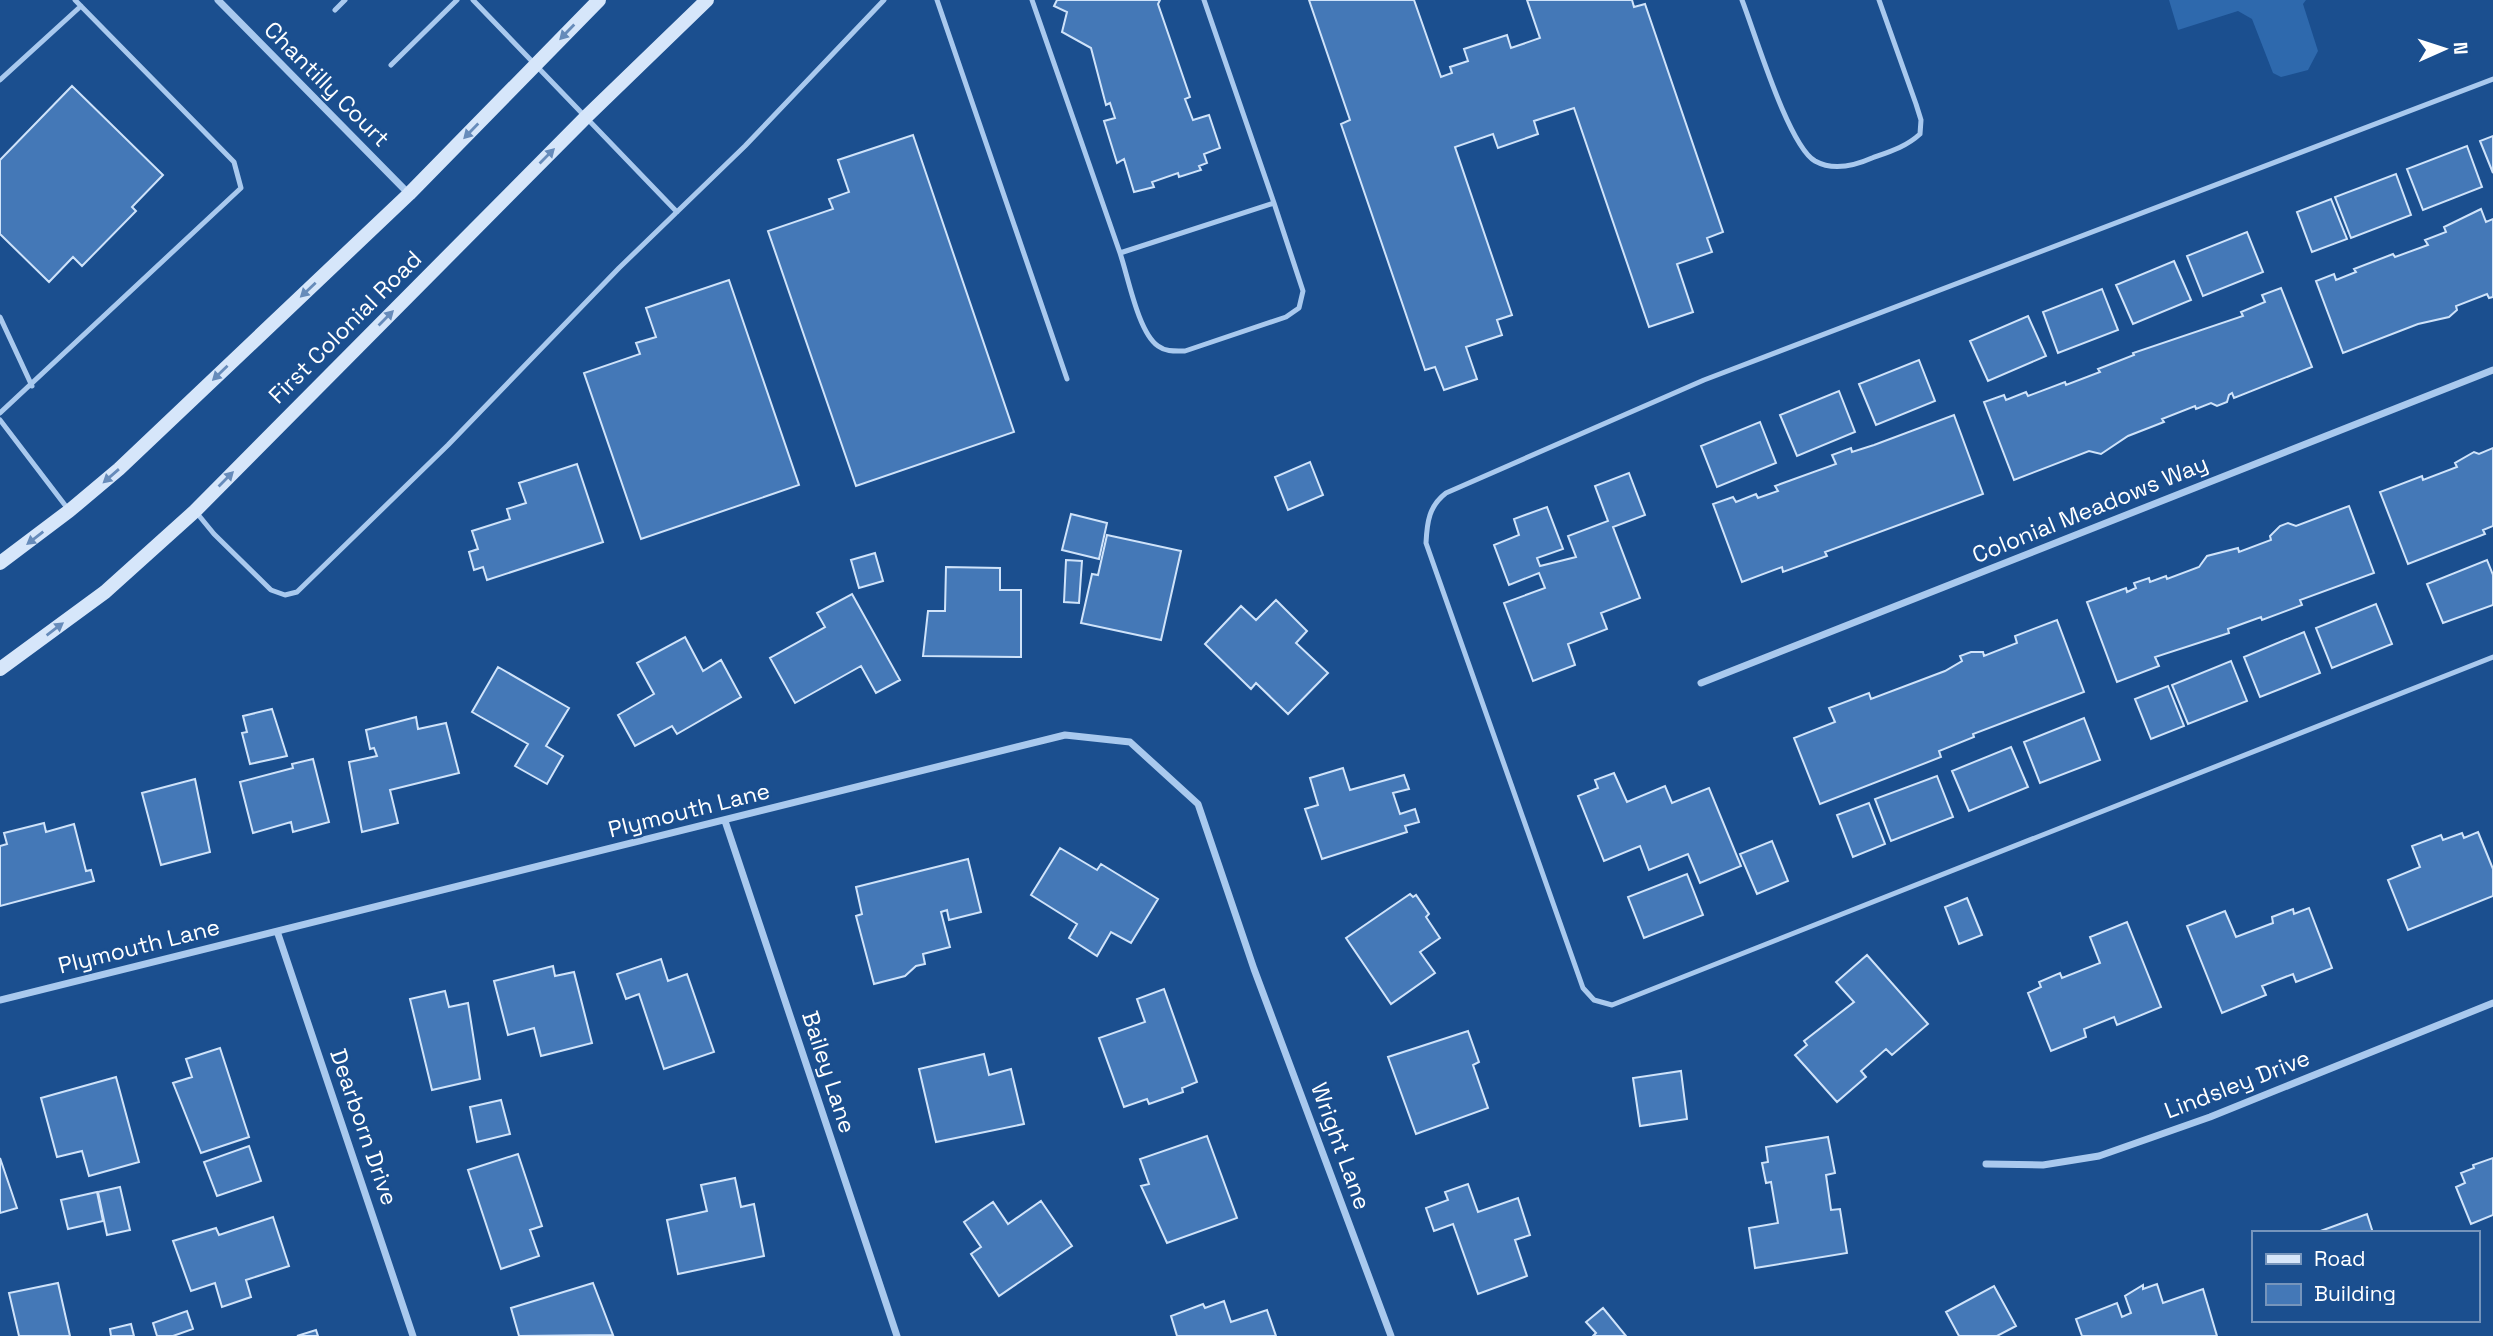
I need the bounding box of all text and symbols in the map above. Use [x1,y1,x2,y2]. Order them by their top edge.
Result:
north arrow [2409,14,2479,84]
street label: Chantilly Court [258,15,396,153]
one-way arrow [560,23,576,40]
text: N [2448,41,2473,55]
one-way arrow [464,122,480,139]
one-way arrow [538,148,555,165]
street label: First Colonial Road [262,244,428,410]
one-way arrow [300,281,317,297]
one-way arrow [378,309,395,326]
one-way arrow [211,365,228,381]
street label: Colonial Meadows Way [1968,448,2212,570]
one-way arrow [102,468,119,483]
one-way arrow [218,471,234,487]
one-way arrow [26,530,44,544]
one-way arrow [46,622,64,636]
street label: Plymouth Lane [605,775,773,845]
street label: Plymouth Lane [55,911,223,981]
street label: Bailey Lane [795,1007,863,1137]
street label: Lindsley Drive [2160,1042,2314,1126]
street label: Dearborn Drive [323,1045,405,1209]
street label: Wright Lane [1304,1078,1378,1214]
legend [2252,1231,2479,1322]
text: Road [2314,1245,2366,1272]
text: Building [2314,1280,2396,1307]

